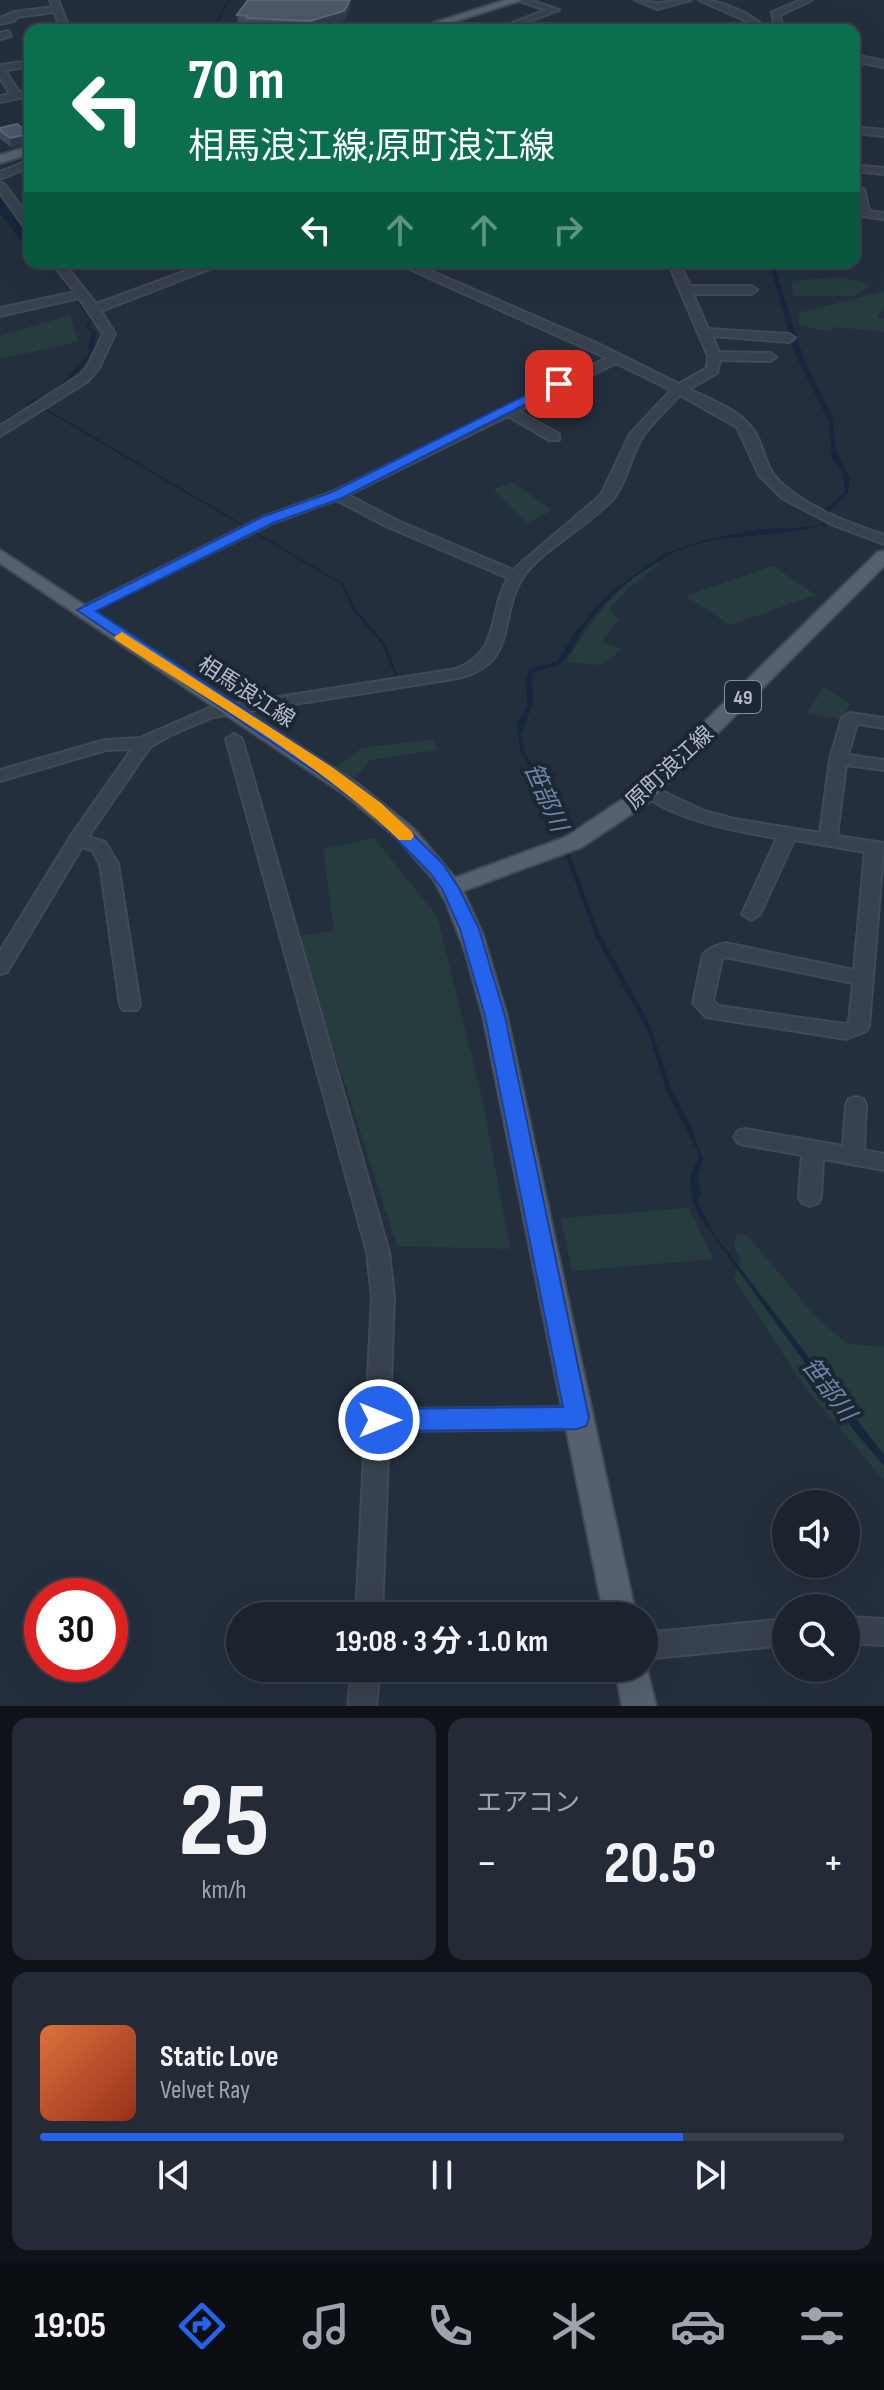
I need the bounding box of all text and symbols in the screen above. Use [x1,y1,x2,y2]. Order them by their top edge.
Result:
text: 70 m [188,48,285,115]
icon: left [56,56,160,160]
text: 相馬浪江線;原町浪江線 [188,126,555,169]
icon: left [294,208,338,252]
icon: ahead [378,208,422,252]
icon: ahead [462,208,506,252]
icon: right [546,208,590,252]
pin [525,350,593,418]
icon: arrive [537,362,581,406]
street label: 相馬浪江線 [193,651,300,734]
road number: 49 [725,681,761,713]
street label: 原町浪江線 [621,721,719,815]
water label: 笹部川 [518,758,575,839]
water label: 笹部川 [795,1352,864,1429]
position arrow [337,1378,421,1462]
map controls [772,1490,860,1682]
button: sound [772,1490,860,1578]
speed limit sign: 30 [24,1578,128,1682]
button: search [772,1594,860,1682]
text: 19:08 · 3 分 · 1.0 km [336,1624,548,1660]
text: 25 [178,1760,270,1885]
text: エアコン [476,1788,580,1819]
text: 20.5° [604,1828,716,1900]
text: − [476,1837,498,1890]
text: + [822,1837,844,1890]
text: km/h [202,1875,246,1906]
text: Static Love [160,2039,279,2075]
text: Velvet Ray [160,2075,250,2106]
icon: previous [152,2153,196,2197]
icon: pause [420,2153,464,2197]
icon: next [688,2153,732,2197]
icon: directions [174,2298,230,2354]
icon: music [298,2298,354,2354]
icon: phone [422,2298,478,2354]
icon: climate [546,2298,602,2354]
icon: car [670,2298,726,2354]
icon: filters [794,2298,850,2354]
text: 19:05 [34,2305,106,2348]

